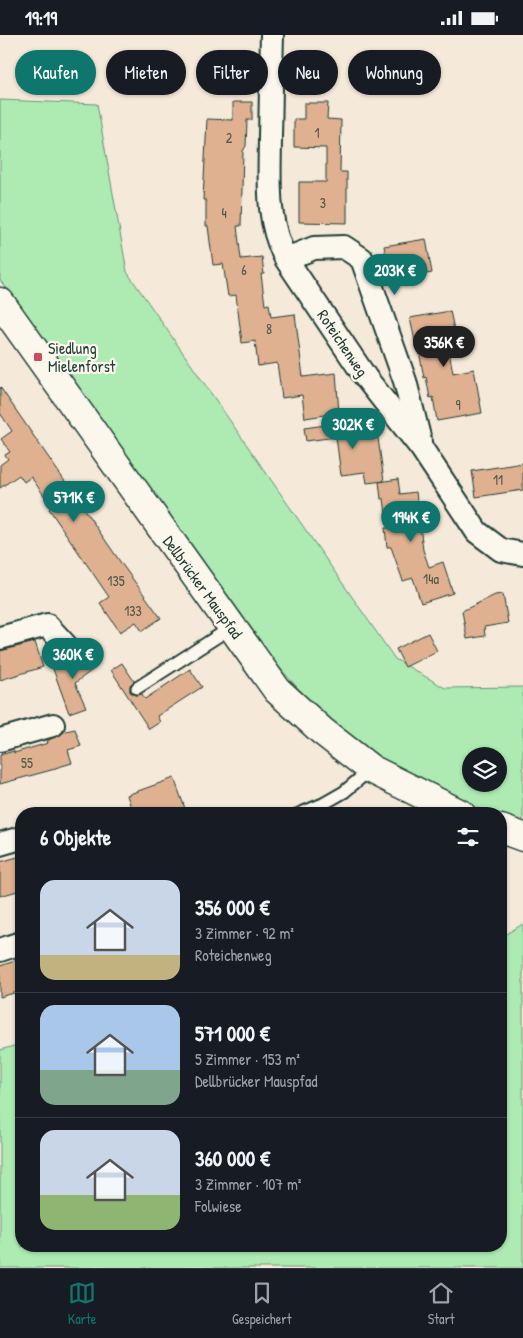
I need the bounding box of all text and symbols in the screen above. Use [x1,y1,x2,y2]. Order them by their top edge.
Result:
text: 19:19 [25,5,57,31]
chip: Kaufen [15,50,96,95]
chip: Mieten [106,50,186,95]
chip: Filter [196,50,268,95]
chip: Neu [278,50,338,95]
chip: Wohnung [348,50,441,95]
house number: 1 [314,123,320,142]
house number: 2 [226,128,233,147]
house number: 3 [320,193,326,212]
house number: 4 [221,203,227,222]
pin: 203K € [354,253,436,296]
text: 203K € [374,259,416,281]
house number: 6 [241,260,247,279]
street label: Roteichenweg [312,305,374,381]
house number: 8 [266,319,272,338]
pin: 356K € [403,325,485,368]
text: 356K € [424,331,464,353]
place label: Siedlung Mielenforst [48,337,116,377]
marker: Siedlung Mielenforst [32,351,44,363]
house number: 9 [455,395,461,414]
pin: 302K € [312,407,394,450]
text: 302K € [332,413,374,435]
house number: 11 [493,470,503,489]
pin: 571K € [33,481,115,523]
text: 571K € [54,486,94,508]
pin: 194K € [370,501,452,543]
text: 194K € [392,506,430,528]
street label: Dellbrücker Mauspfad [158,531,248,643]
house number: 14a [423,569,439,588]
house number: 135 [107,571,125,590]
house number: 133 [124,601,142,620]
pin: 360K € [32,637,114,680]
text: 360K € [53,643,93,665]
map controls [462,747,507,792]
button: layers [462,747,507,792]
house number: 55 [21,753,33,772]
text: 6 Objekte [40,823,111,852]
icon: filters [454,823,482,851]
text: 356 000 € [195,893,270,922]
icon: home [80,900,140,960]
text: 3 Zimmer · 92 m² [195,922,294,944]
text: Roteichenweg [195,944,272,966]
text: 571 000 € [195,1019,270,1048]
icon: home [80,1025,140,1085]
text: 5 Zimmer · 153 m² [195,1048,300,1070]
text: Dellbrücker Mauspfad [195,1070,318,1092]
text: 360 000 € [195,1144,270,1173]
icon: home [80,1150,140,1210]
text: 3 Zimmer · 107 m² [195,1173,302,1195]
text: Folwiese [195,1195,242,1217]
tab: Karte [68,1279,96,1328]
tab: Gespeichert [232,1279,292,1328]
tab: Start [427,1279,455,1328]

